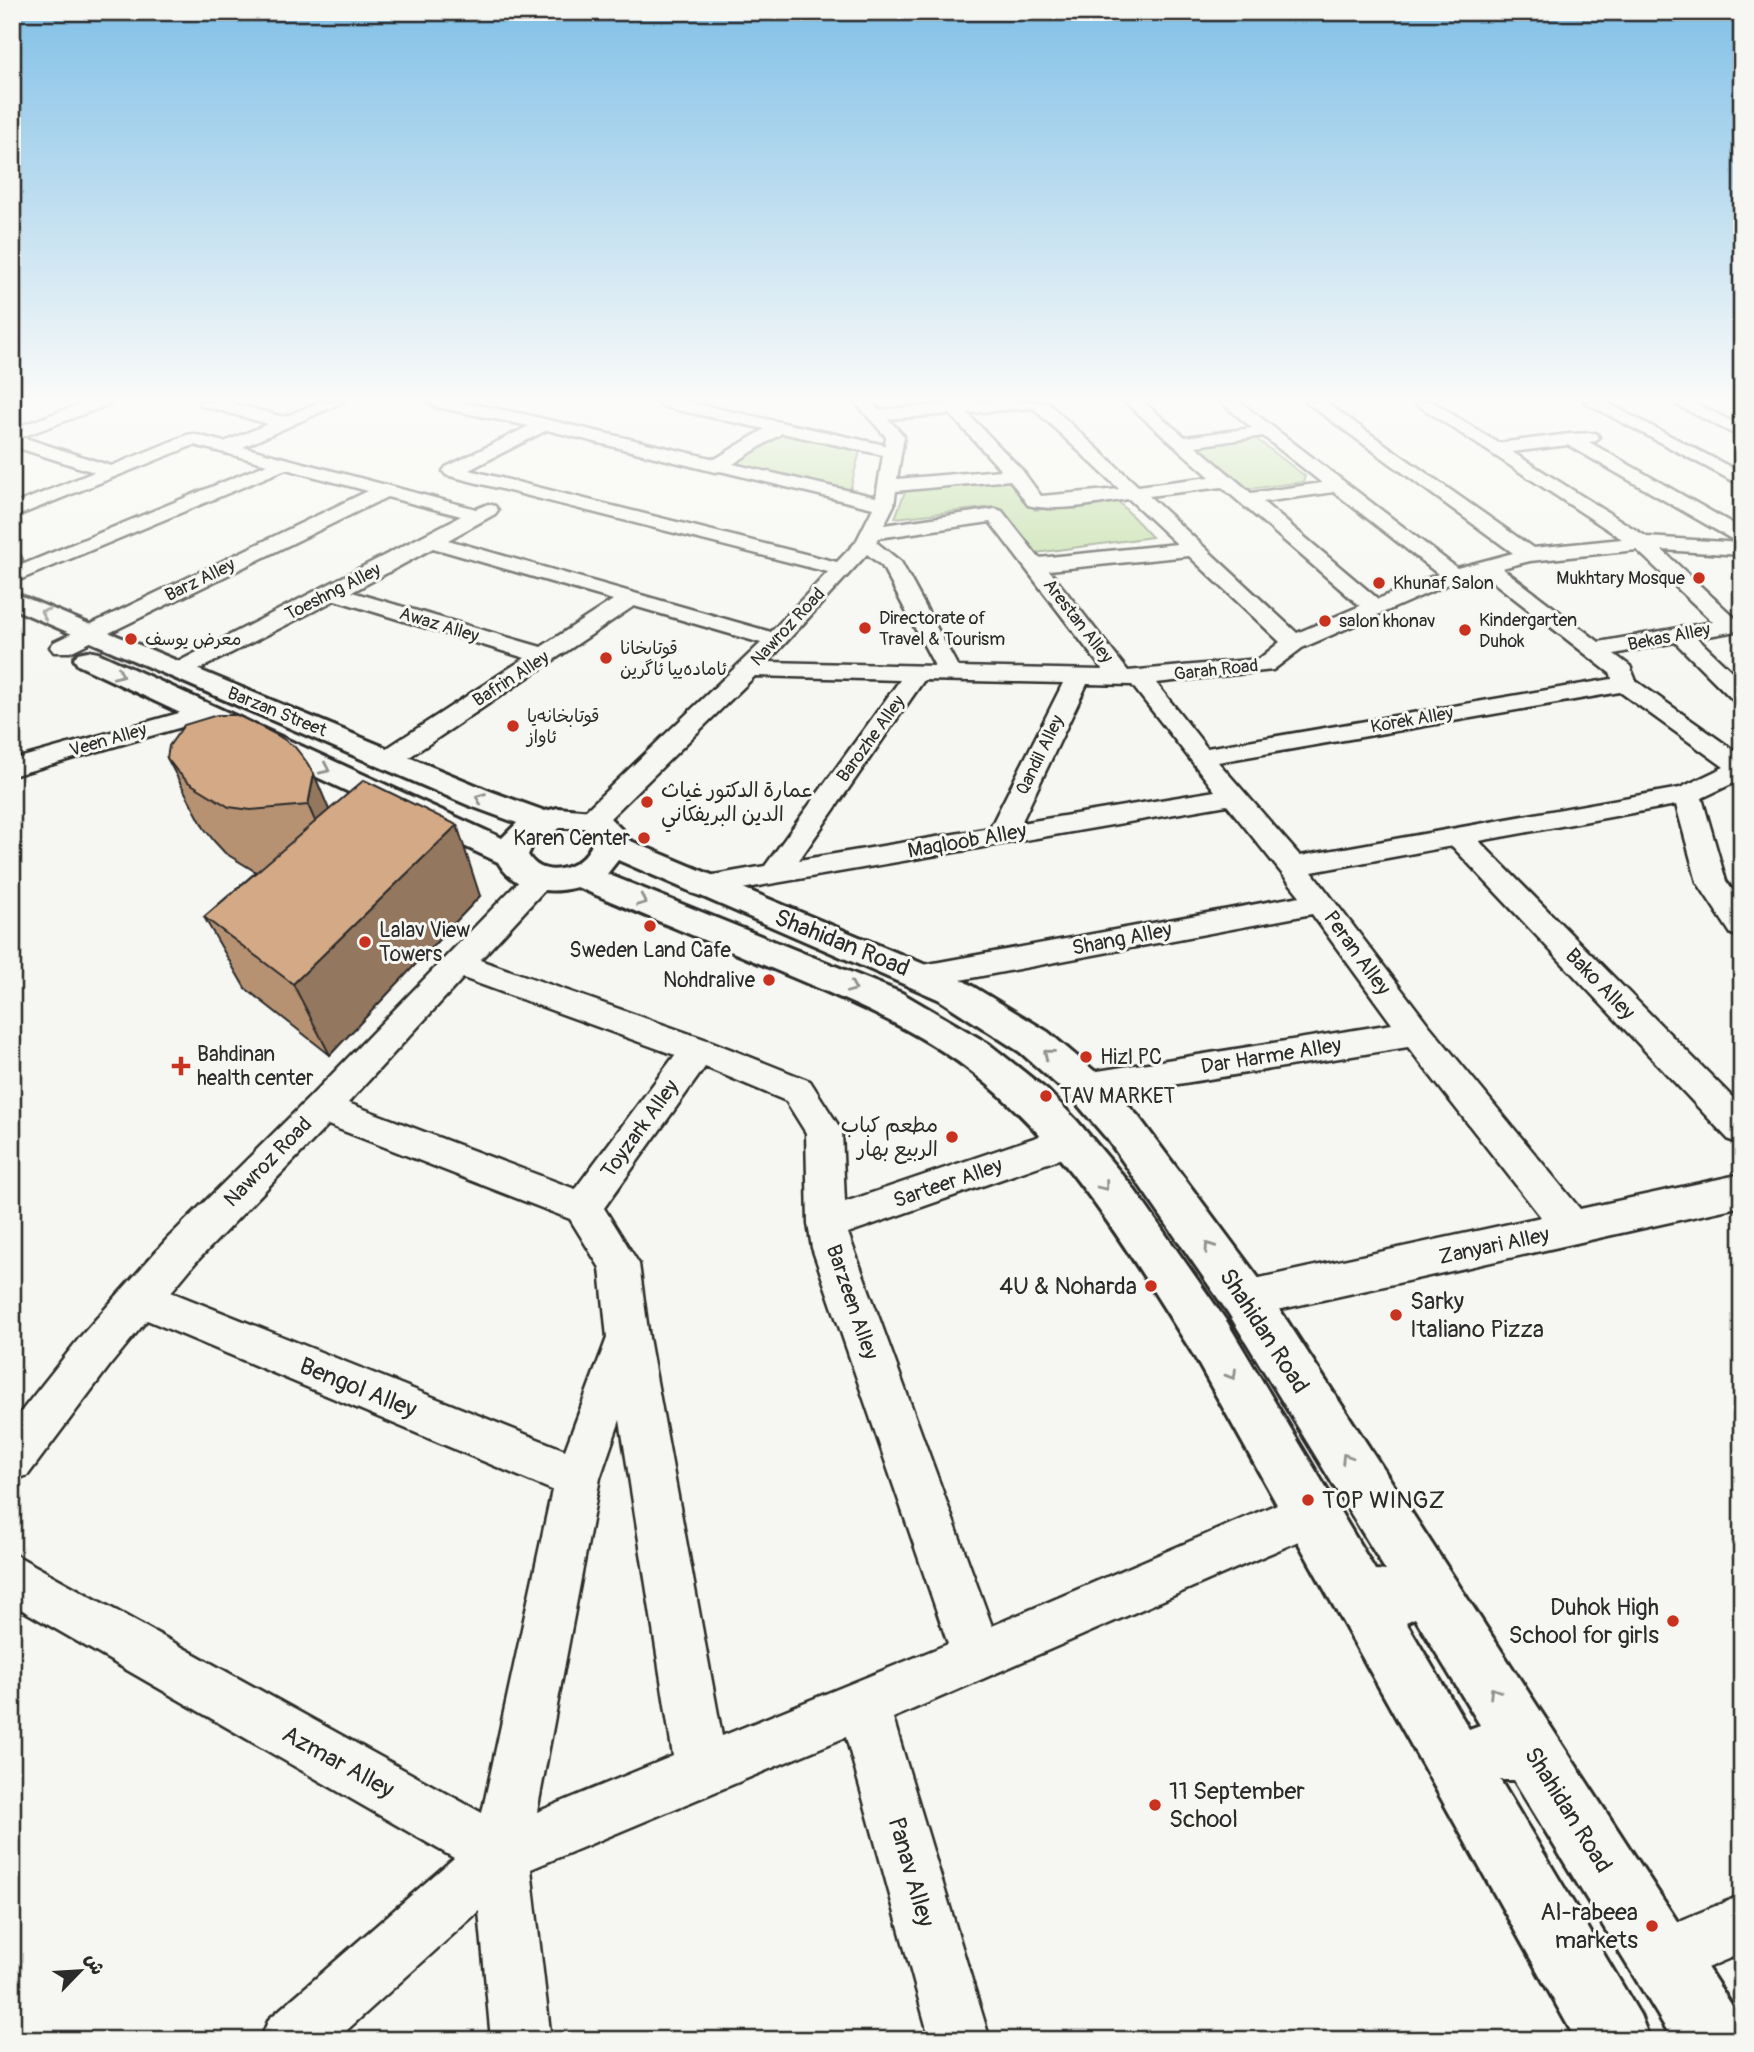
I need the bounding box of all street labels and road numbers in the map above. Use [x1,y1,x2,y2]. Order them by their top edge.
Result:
street label: Barz Alley [161,553,239,607]
street label: Toeshng Alley [281,558,385,626]
street label: Arestan Alley [1038,574,1118,668]
street label: Nawroz Road [746,583,830,671]
street label: Awaz Alley [397,602,482,648]
street label: Bekas Alley [1626,618,1713,656]
street label: Bafrin Alley [469,646,554,712]
street label: Garah Road [1173,654,1259,686]
street label: Barzan Street [224,682,331,743]
street label: Barozhe Alley [832,691,910,787]
street label: Korek Alley [1369,701,1456,739]
street label: Qandil Alley [1011,711,1069,799]
street label: Veen Alley [67,718,149,762]
street label: Maqloob Alley [906,817,1029,865]
street label: Shahidan Road [770,903,914,983]
street label: Peran Alley [1317,905,1397,1001]
street label: Shang Alley [1070,916,1174,962]
street label: Bako Alley [1559,943,1641,1025]
street label: Dar Harme Alley [1199,1032,1343,1080]
street label: Toyzark Alley [595,1074,685,1184]
street label: Nawroz Road [218,1111,318,1213]
street label: Sarteer Alley [890,1152,1006,1214]
street label: Zanyari Alley [1436,1221,1552,1271]
street label: Barzeen Alley [820,1241,884,1363]
street label: Shahidan Road [1213,1263,1315,1399]
street label: Bengol Alley [295,1351,421,1425]
street label: Azmar Alley [277,1719,399,1805]
street label: Shahidan Road [1518,1742,1618,1878]
street label: Panav Alley [882,1814,940,1930]

